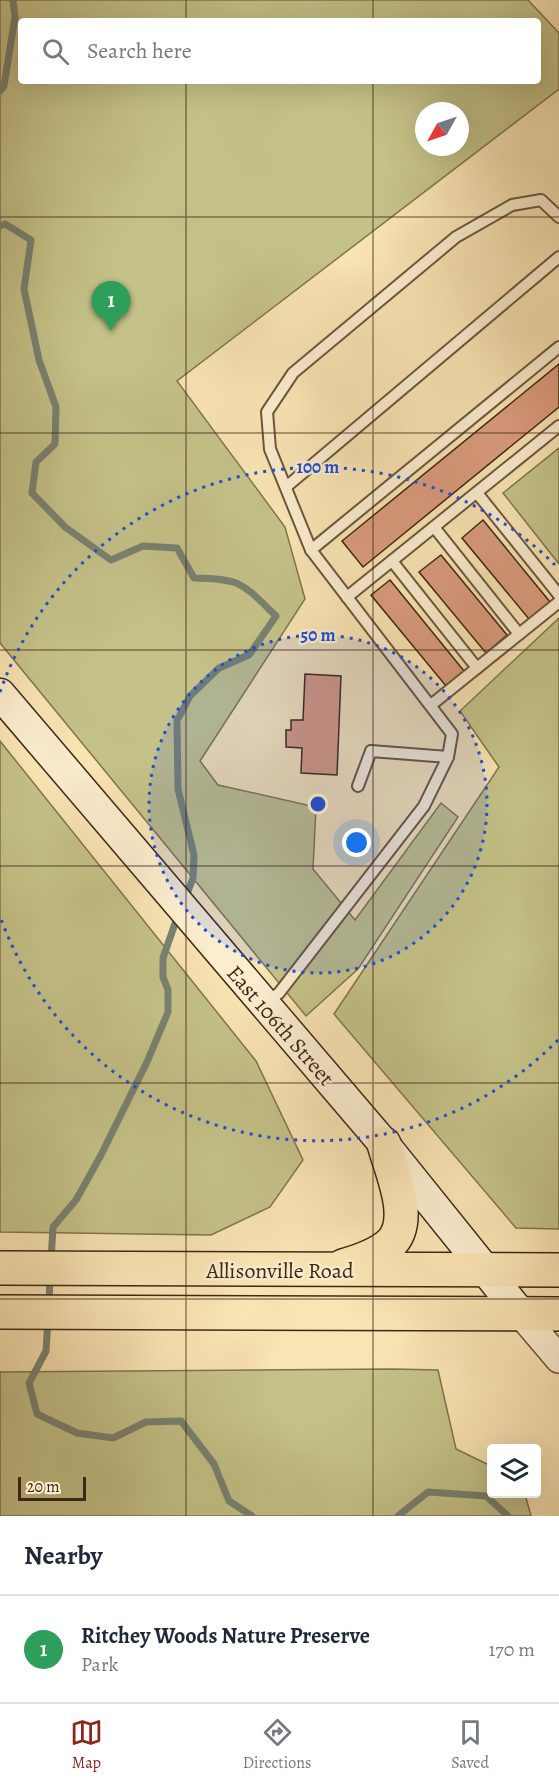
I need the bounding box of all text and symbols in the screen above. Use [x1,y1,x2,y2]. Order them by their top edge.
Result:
search box [18,18,541,84]
icon: search [39,35,72,68]
text: Search here [87,36,192,66]
north arrow [415,102,469,156]
pin: 1 [92,282,130,331]
text: 100 m [297,455,339,479]
text: 50 m [301,623,335,647]
centre of rings [308,794,328,814]
your location [342,828,371,857]
street label: East 106th Street [220,959,341,1092]
street label: Allisonville Road [205,1256,354,1286]
map controls [487,1444,541,1498]
button: layers [487,1444,541,1498]
scale bar [18,1474,86,1502]
text: 20 m [27,1476,60,1498]
text: Nearby [24,1538,103,1573]
text: Ritchey Woods Nature Preserve [81,1621,370,1651]
text: 1 [40,1636,47,1663]
text: 170 m [489,1636,535,1663]
text: Park [81,1651,119,1678]
tab: Map [70,1716,103,1774]
tab: Directions [243,1716,311,1774]
tab: Saved [451,1716,489,1774]

